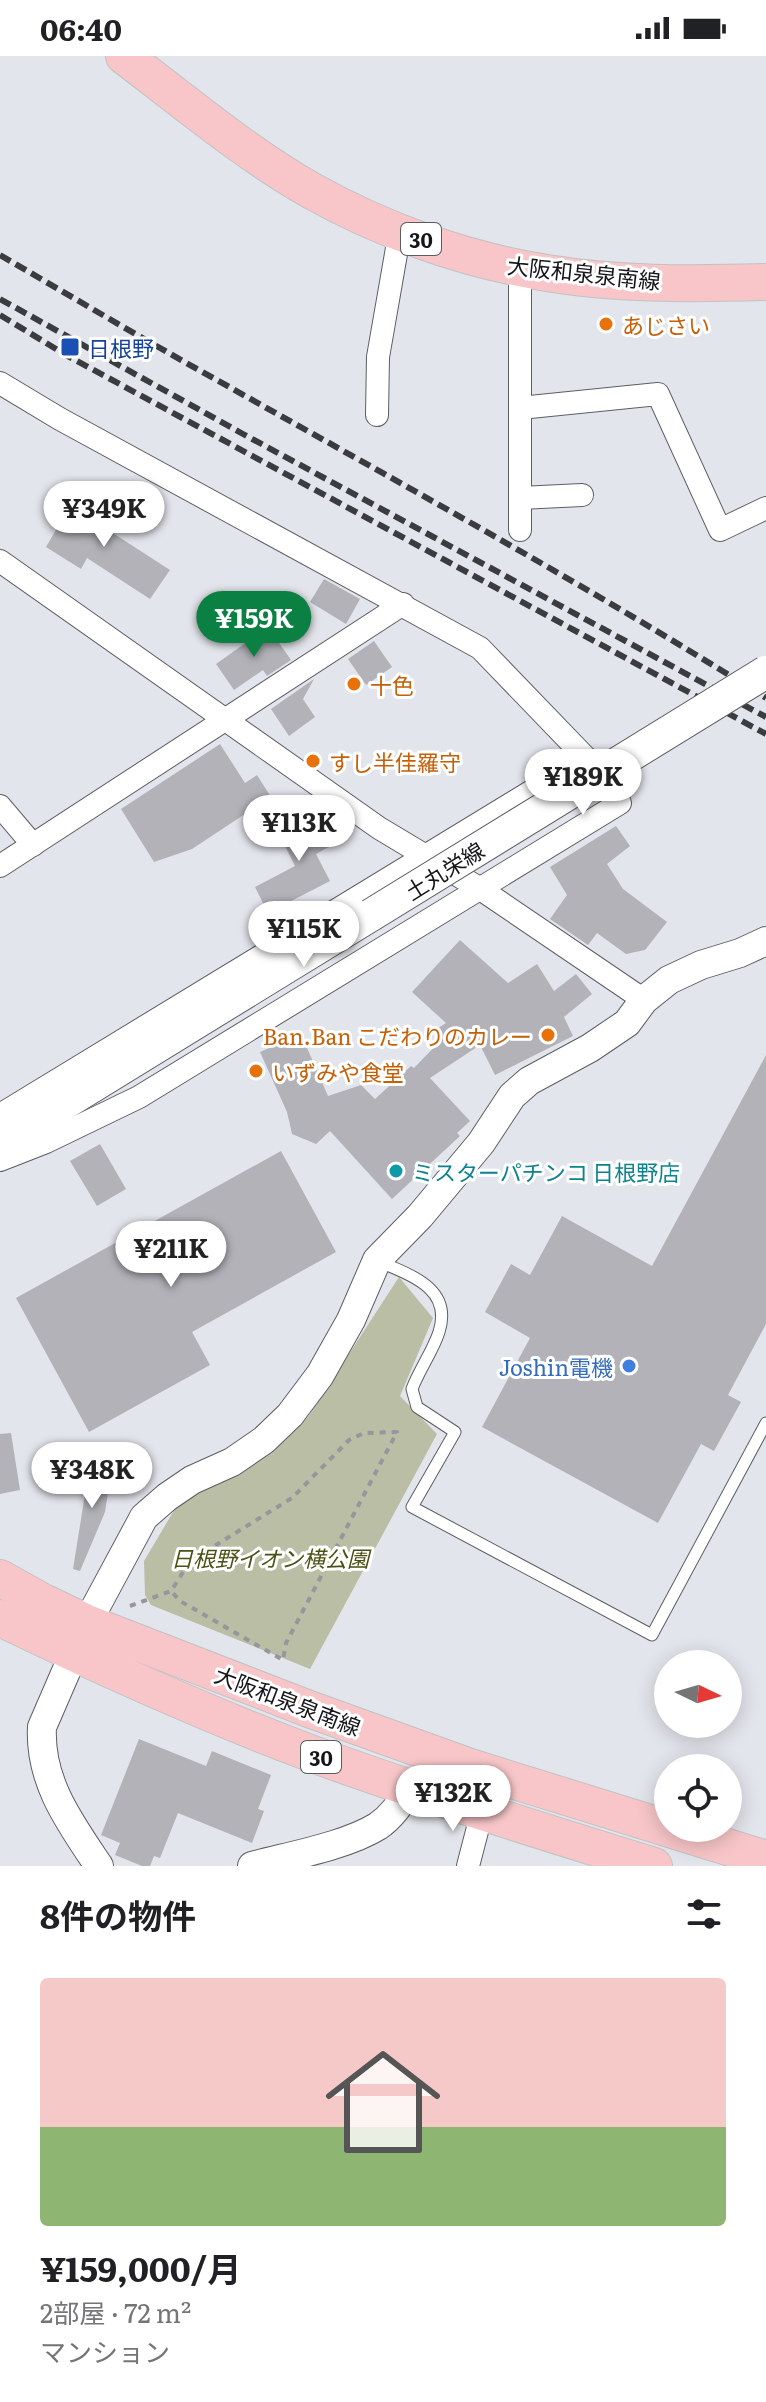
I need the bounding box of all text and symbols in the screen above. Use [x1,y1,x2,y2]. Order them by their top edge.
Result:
text: 06:40 [40,6,122,50]
road number: 30 [401,223,441,255]
street label: 大阪和泉泉南線 [506,248,662,296]
place label: あじさい [622,308,710,341]
marker: あじさい [597,315,615,333]
place label: 日根野 [88,331,154,364]
marker: 日根野 [59,336,81,358]
pin: ¥349K [48,481,160,549]
text: ¥349K [62,487,146,526]
pin: ¥159K [198,591,310,659]
text: ¥159K [214,597,294,636]
place label: 十色 [370,668,414,701]
marker: 十色 [345,675,363,693]
place label: すし半佳羅守 [329,745,461,778]
pin: ¥189K [527,749,639,817]
marker: すし半佳羅守 [304,752,322,770]
text: ¥189K [543,755,623,794]
pin: ¥113K [243,795,355,863]
text: ¥113K [261,801,337,840]
street label: 土丸栄線 [398,833,490,907]
pin: ¥115K [248,901,360,969]
text: ¥115K [266,907,342,946]
place label: Ban.Ban こだわりのカレー [263,1019,532,1052]
marker: Ban.Ban こだわりのカレー [539,1026,557,1044]
place label: いずみや食堂 [272,1055,404,1088]
marker: いずみや食堂 [247,1062,265,1080]
place label: ミスターパチンコ 日根野店 [412,1155,680,1188]
marker: ミスターパチンコ 日根野店 [387,1162,405,1180]
pin: ¥211K [115,1221,227,1289]
text: ¥211K [133,1227,209,1266]
place label: Joshin電機 [499,1350,613,1383]
marker: Joshin電機 [620,1357,638,1375]
pin: ¥348K [36,1442,148,1510]
text: ¥348K [49,1448,135,1487]
park label: 日根野イオン横公園 [171,1541,372,1574]
north arrow [654,1650,742,1738]
map controls [654,1650,742,1842]
street label: 大阪和泉泉南線 [210,1657,366,1743]
road number: 30 [301,1741,341,1773]
button: locate [654,1754,742,1842]
pin: ¥132K [397,1765,509,1833]
text: ¥132K [414,1771,492,1810]
text: 8件の物件 [40,1889,196,1939]
icon: filters [682,1892,726,1936]
icon: home [311,2030,455,2174]
text: ¥159,000/月 [40,2242,241,2292]
text: 2部屋 · 72 m² [40,2292,191,2331]
text: マンション [40,2331,170,2370]

